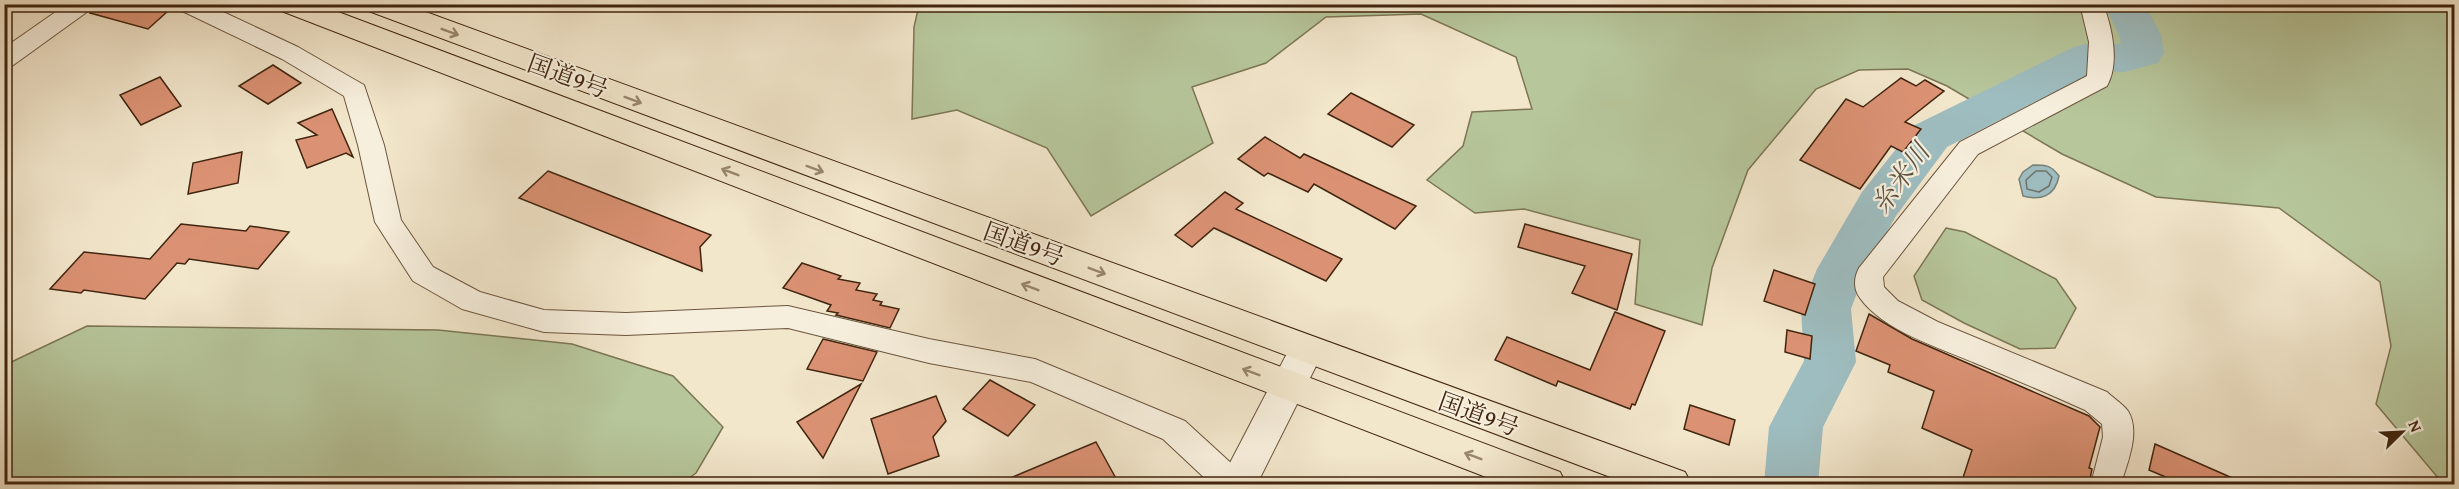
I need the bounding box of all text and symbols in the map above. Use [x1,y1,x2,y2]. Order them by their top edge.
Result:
one-way arrow [440,28,459,39]
street label: 国道9号 [523,45,613,107]
one-way arrow [623,95,642,106]
water label: 糸米川 [1861,133,1940,221]
one-way arrow [806,164,824,175]
one-way arrow [721,166,740,177]
street label: 国道9号 [979,213,1069,275]
one-way arrow [1088,266,1106,277]
one-way arrow [1021,281,1040,292]
one-way arrow [1242,366,1261,377]
street label: 国道9号 [1434,383,1524,445]
north arrow [2372,402,2432,462]
text: N [2403,416,2429,436]
one-way arrow [1464,450,1482,461]

